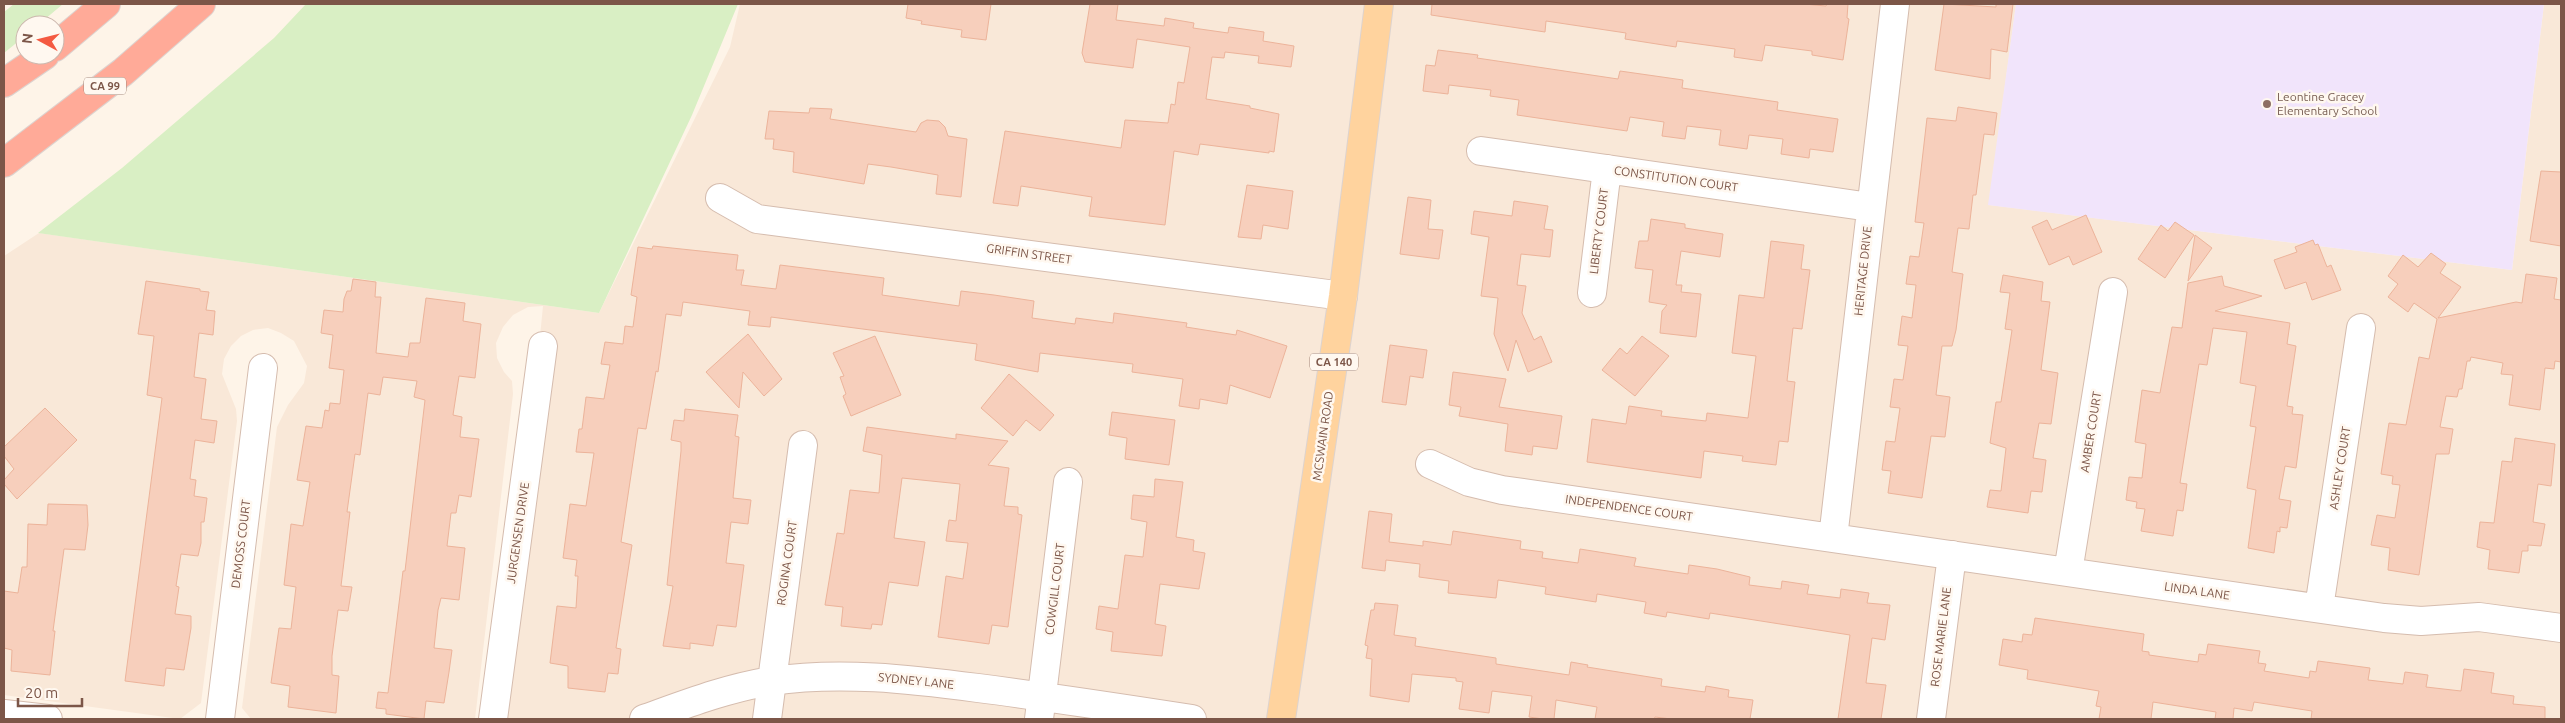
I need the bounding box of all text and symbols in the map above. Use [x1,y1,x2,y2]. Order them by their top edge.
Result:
north arrow [15,15,65,65]
text: N [19,32,36,45]
road number: CA 99 [84,78,126,94]
place label: Leontine Gracey Elementary School [2277,90,2377,117]
marker: Leontine Gracey Elementary School [2261,98,2273,110]
street label: CONSTITUTION COURT [1613,163,1739,194]
street label: LIBERTY COURT [1587,187,1610,275]
street label: HERITAGE DRIVE [1851,225,1874,316]
street label: GRIFFIN STREET [986,241,1073,266]
road number: CA 140 [1310,354,1358,371]
street label: MCSWAIN ROAD [1310,390,1335,482]
street label: AMBER COURT [2078,390,2103,473]
street label: ASHLEY COURT [2327,425,2353,510]
street label: JURGENSEN DRIVE [504,481,531,585]
street label: INDEPENDENCE COURT [1564,492,1694,523]
street label: DEMOSS COURT [229,499,252,589]
street label: ROGINA COURT [774,519,799,606]
street label: COWGILL COURT [1042,542,1067,636]
street label: LINDA LANE [2163,579,2231,602]
street label: ROSE MARIE LANE [1928,586,1953,688]
street label: SYDNEY LANE [877,670,955,691]
scale bar [18,676,81,708]
text: 20 m [25,684,58,701]

